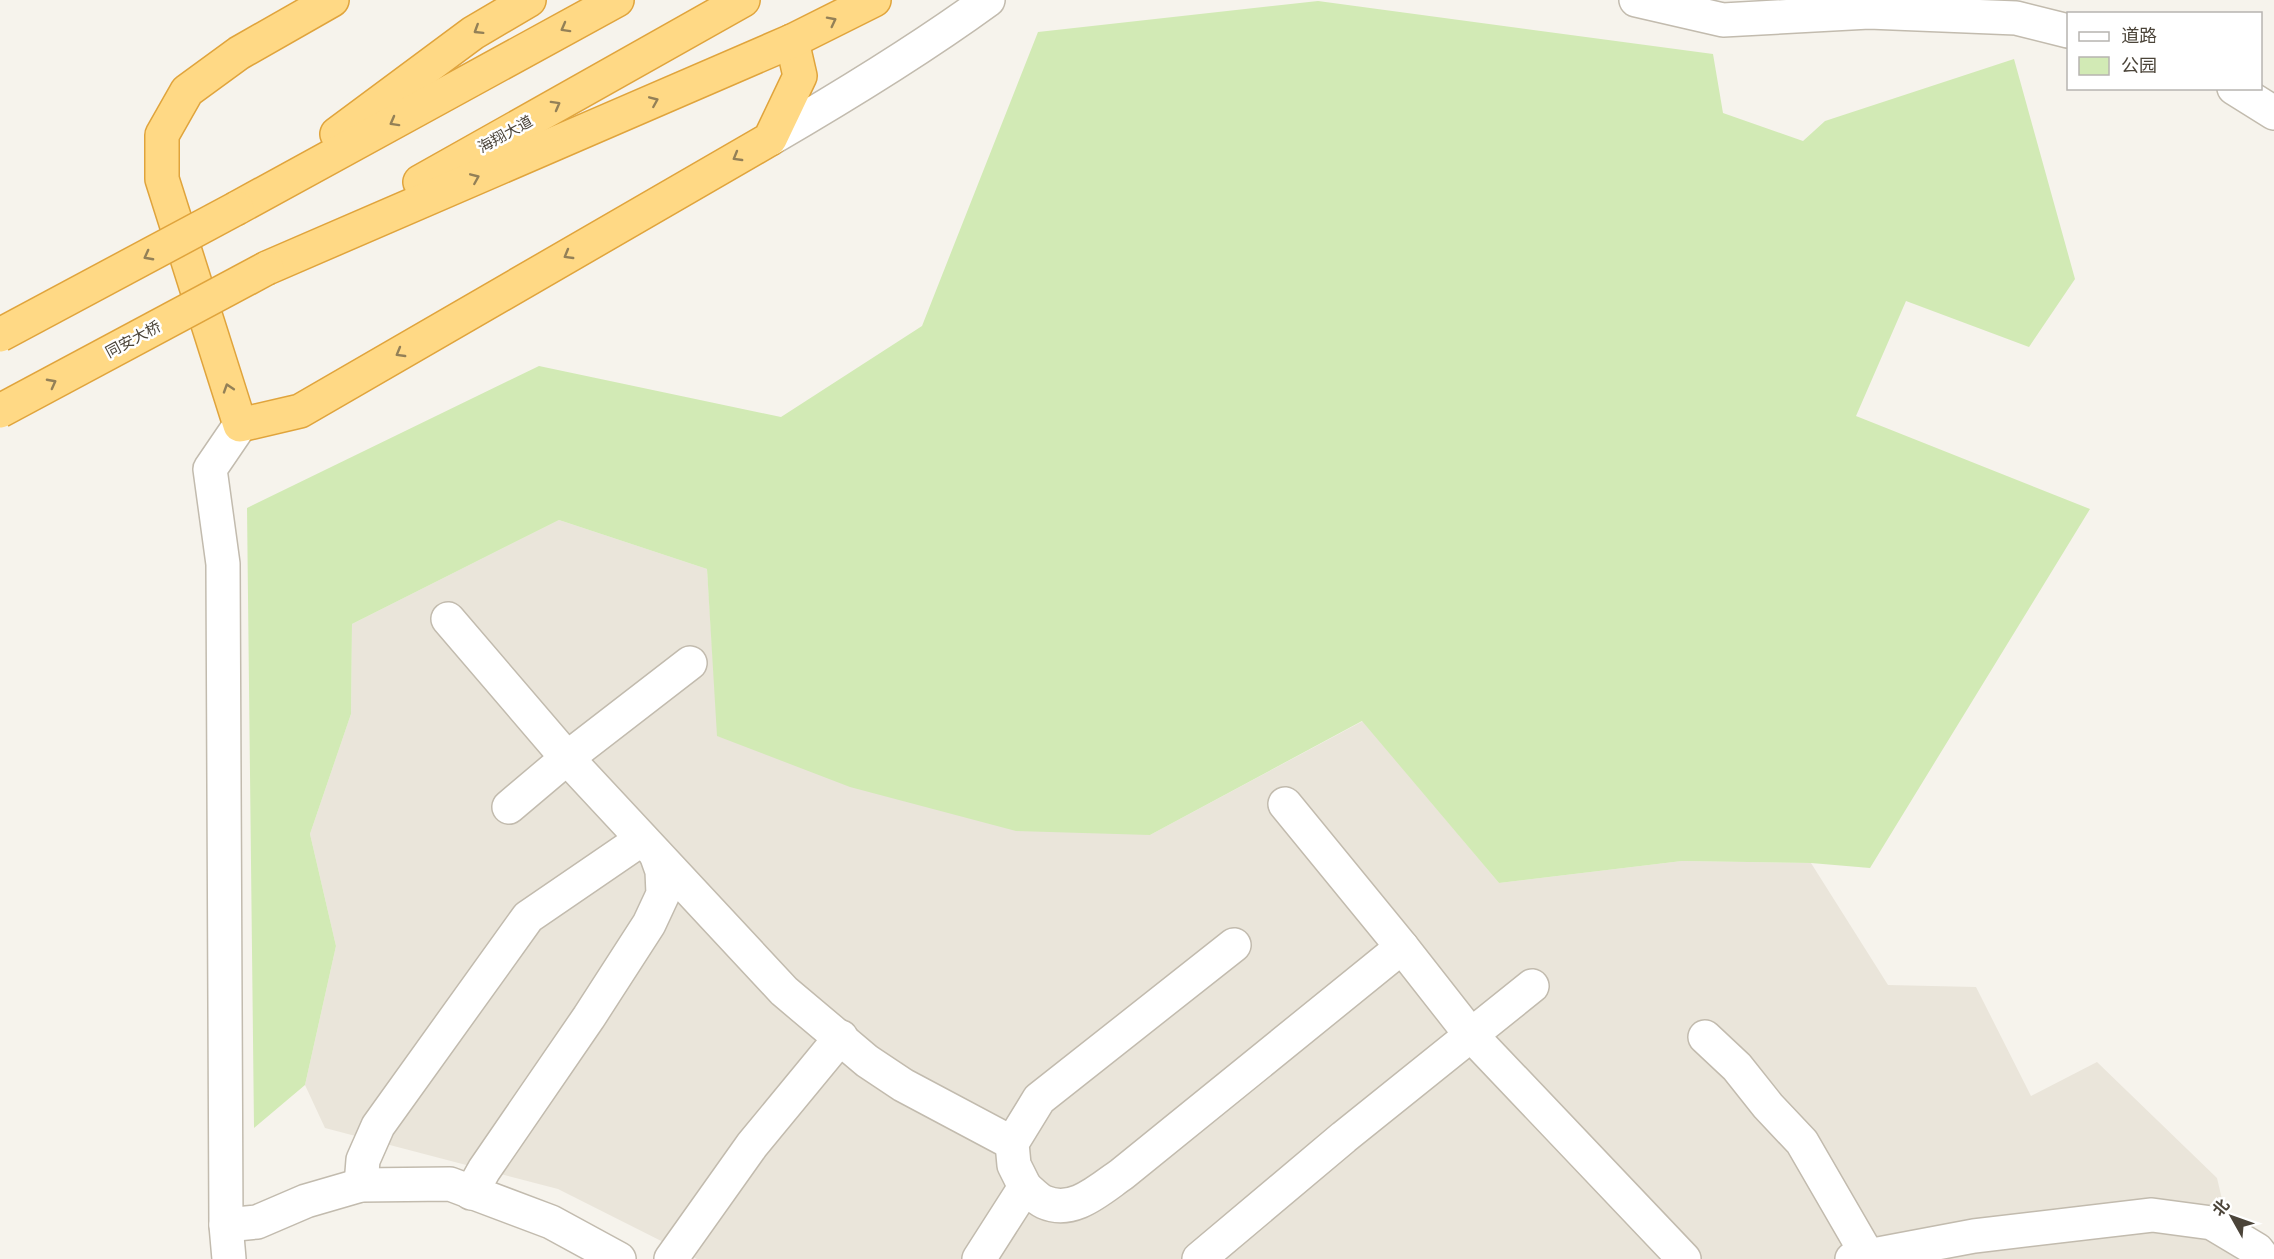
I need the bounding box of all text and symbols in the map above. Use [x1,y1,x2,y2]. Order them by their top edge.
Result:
legend [2067,12,2262,90]
one-way arrow [826,17,837,29]
one-way arrow [561,21,572,32]
one-way arrow [474,23,485,34]
text: 道路 [2121,25,2157,45]
text: 公园 [2121,55,2157,75]
one-way arrow [648,96,659,108]
one-way arrow [550,101,560,113]
street label: 海翔大道 [475,112,535,156]
one-way arrow [390,115,401,126]
one-way arrow [733,150,743,162]
one-way arrow [469,173,480,185]
one-way arrow [564,248,574,259]
one-way arrow [144,249,154,260]
street label: 同安大桥 [103,317,163,361]
one-way arrow [396,346,406,357]
one-way arrow [45,379,56,390]
one-way arrow [223,383,236,394]
north arrow [2202,1187,2262,1247]
text: 北 [2208,1195,2233,1219]

